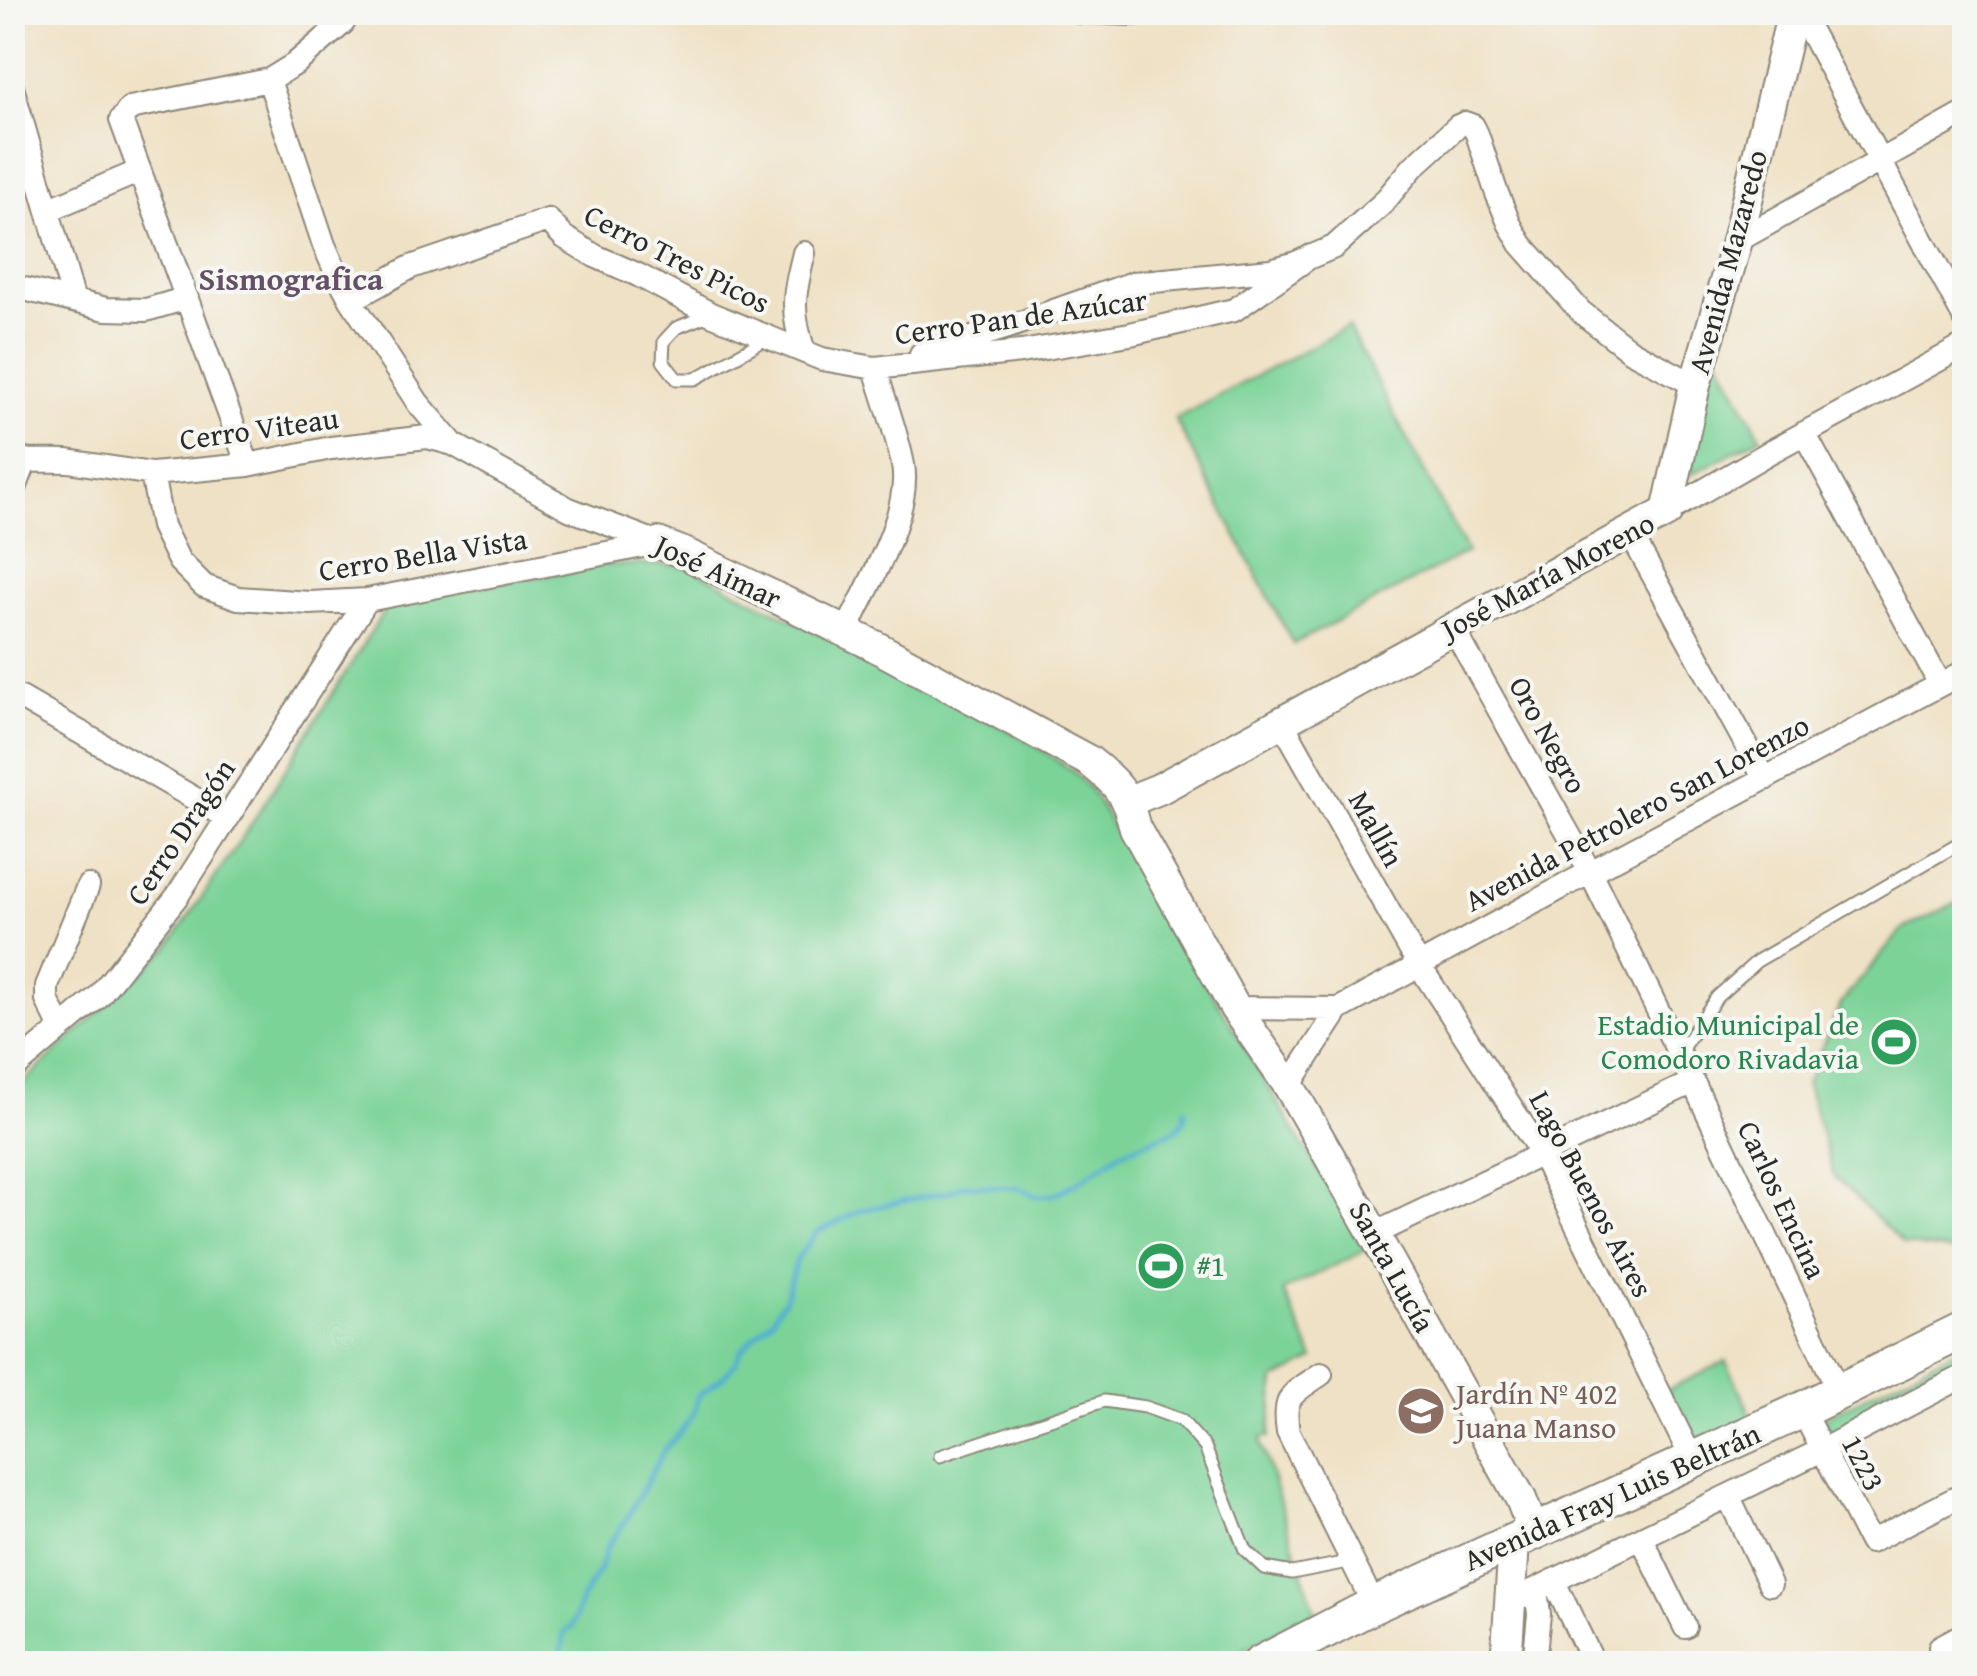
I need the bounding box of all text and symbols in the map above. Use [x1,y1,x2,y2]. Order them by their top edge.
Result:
street label: Avenida Mazaredo [1676,145,1778,379]
street label: Cerro Tres Picos [577,192,778,324]
district label: Sismografica [199,255,384,302]
street label: Cerro Pan de Azúcar [892,277,1150,355]
street label: Cerro Viteau [177,395,342,461]
street label: José María Moreno [1430,500,1662,652]
street label: Cerro Bella Vista [316,516,530,592]
street label: José Aimar [644,521,789,620]
street label: Oro Negro [1499,668,1599,801]
street label: Avenida Petrolero San Lorenzo [1456,702,1817,922]
street label: Cerro Dragón [115,749,246,913]
street label: Mallín [1338,782,1416,875]
place label: Estadio Municipal de Comodoro Rivadavia [1597,1002,1859,1080]
sports icon: Estadio Municipal de Comodoro Rivadavia [1868,1016,1920,1068]
street label: Lago Buenos Aires [1519,1082,1665,1305]
street label: Carlos Encina [1727,1113,1839,1286]
street label: Santa Lucía [1339,1193,1447,1340]
sports icon: #1 [1135,1240,1187,1292]
place label: #1 [1196,1243,1225,1287]
place label: Jardín Nº 402 Juana Manso [1452,1371,1618,1449]
school or university icon: Jardín Nº 402 Juana Manso [1395,1385,1447,1437]
street label: Avenida Fray Luis Beltrán [1456,1411,1767,1581]
street label: 1223 [1831,1427,1897,1498]

